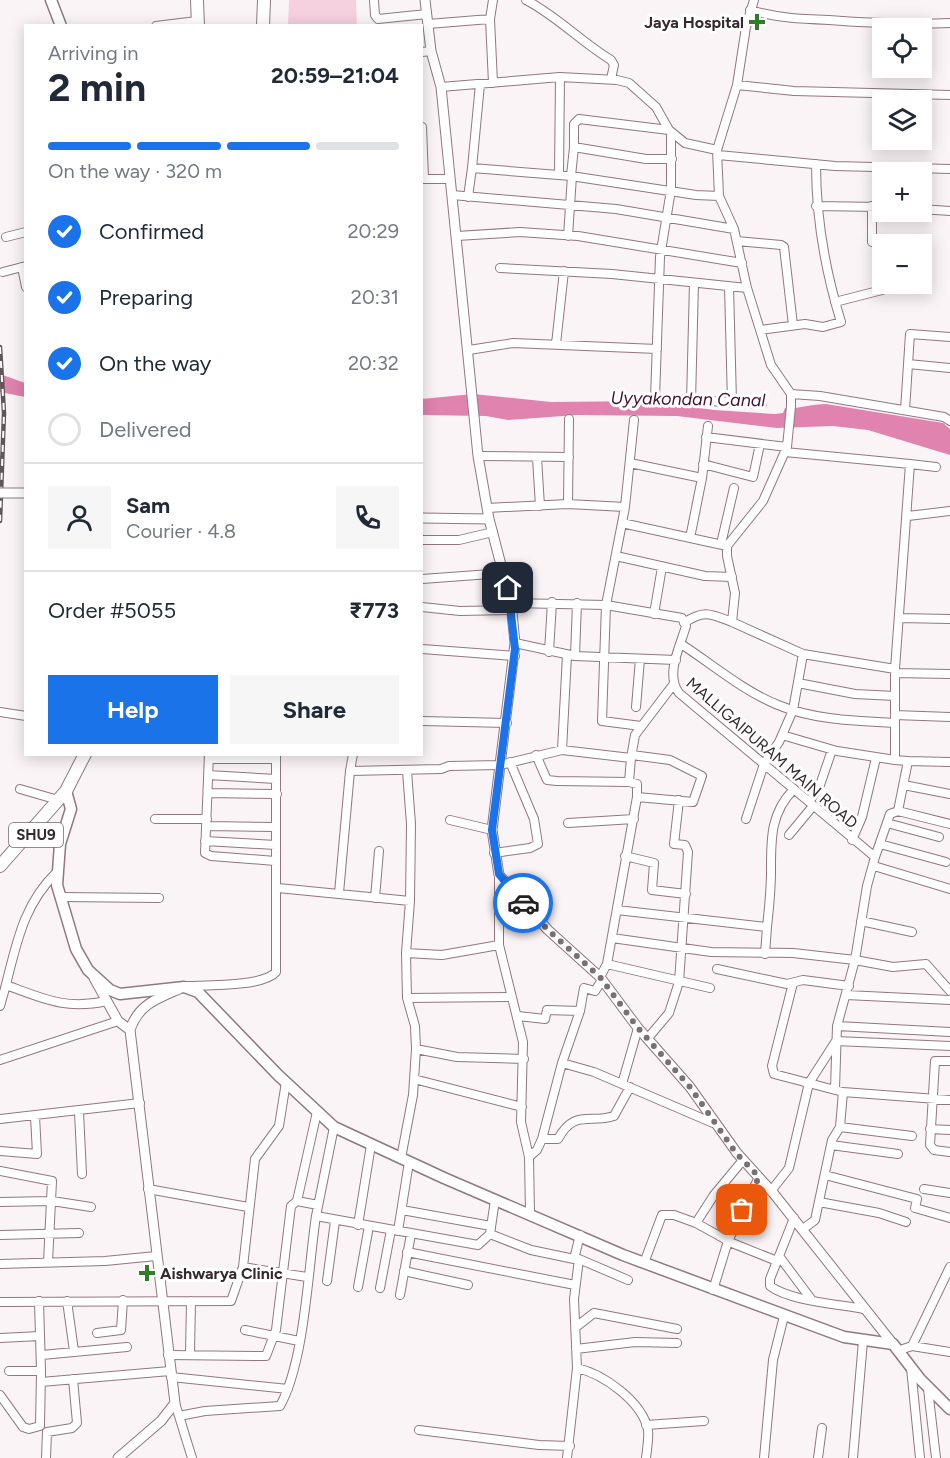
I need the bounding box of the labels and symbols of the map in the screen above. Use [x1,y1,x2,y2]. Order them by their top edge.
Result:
place label: Jaya Hospital [644,13,744,32]
marker: Jaya Hospital [748,13,766,31]
water label: Uyyakondan Canal [610,387,767,411]
pin [482,562,533,613]
street label: MALLIGAIPURAM MAIN ROAD [682,673,862,833]
road number: SHU9 [9,823,63,847]
courier [493,873,553,933]
pin [716,1184,767,1235]
marker: Aishwarya Clinic [138,1264,156,1282]
place label: Aishwarya Clinic [160,1264,283,1283]

